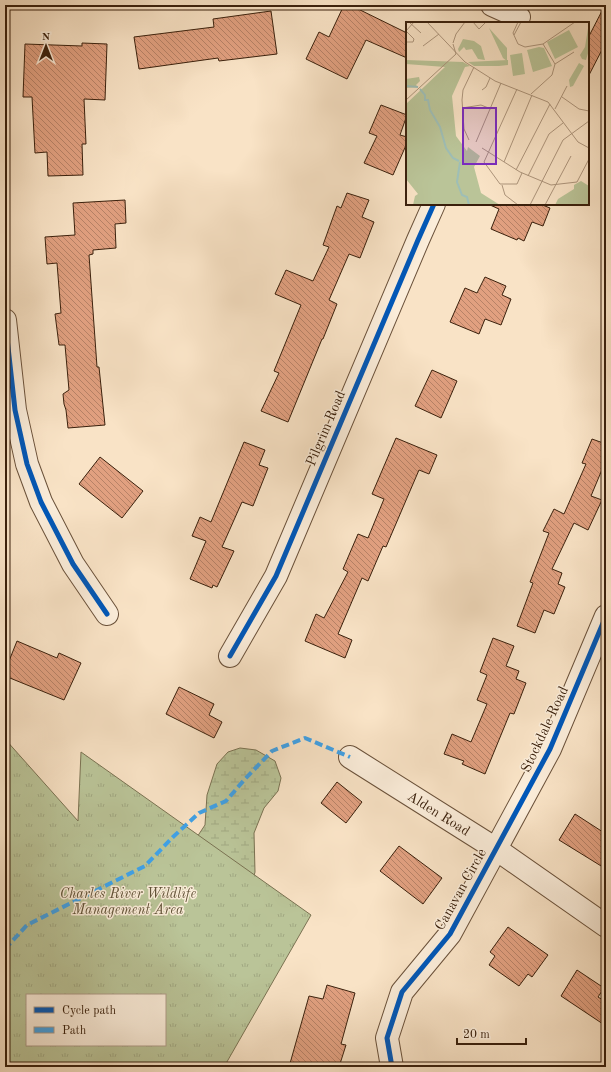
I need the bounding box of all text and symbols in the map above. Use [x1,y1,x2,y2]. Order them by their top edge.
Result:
inset map [406,22,589,205]
north arrow [26,26,66,66]
text: N [42,32,51,43]
street label: Pilgrim Road [304,389,348,468]
street label: Stockdale Road [519,684,571,775]
street label: Alden Road [405,789,472,839]
street label: Canavan Circle [433,846,489,933]
park label: Charles River Wildlife Management Area [60,887,196,918]
legend [26,994,166,1046]
text: Cycle path [62,1005,117,1017]
scale bar [457,1020,526,1046]
text: Path [62,1025,87,1037]
text: 20 m [463,1029,490,1041]

